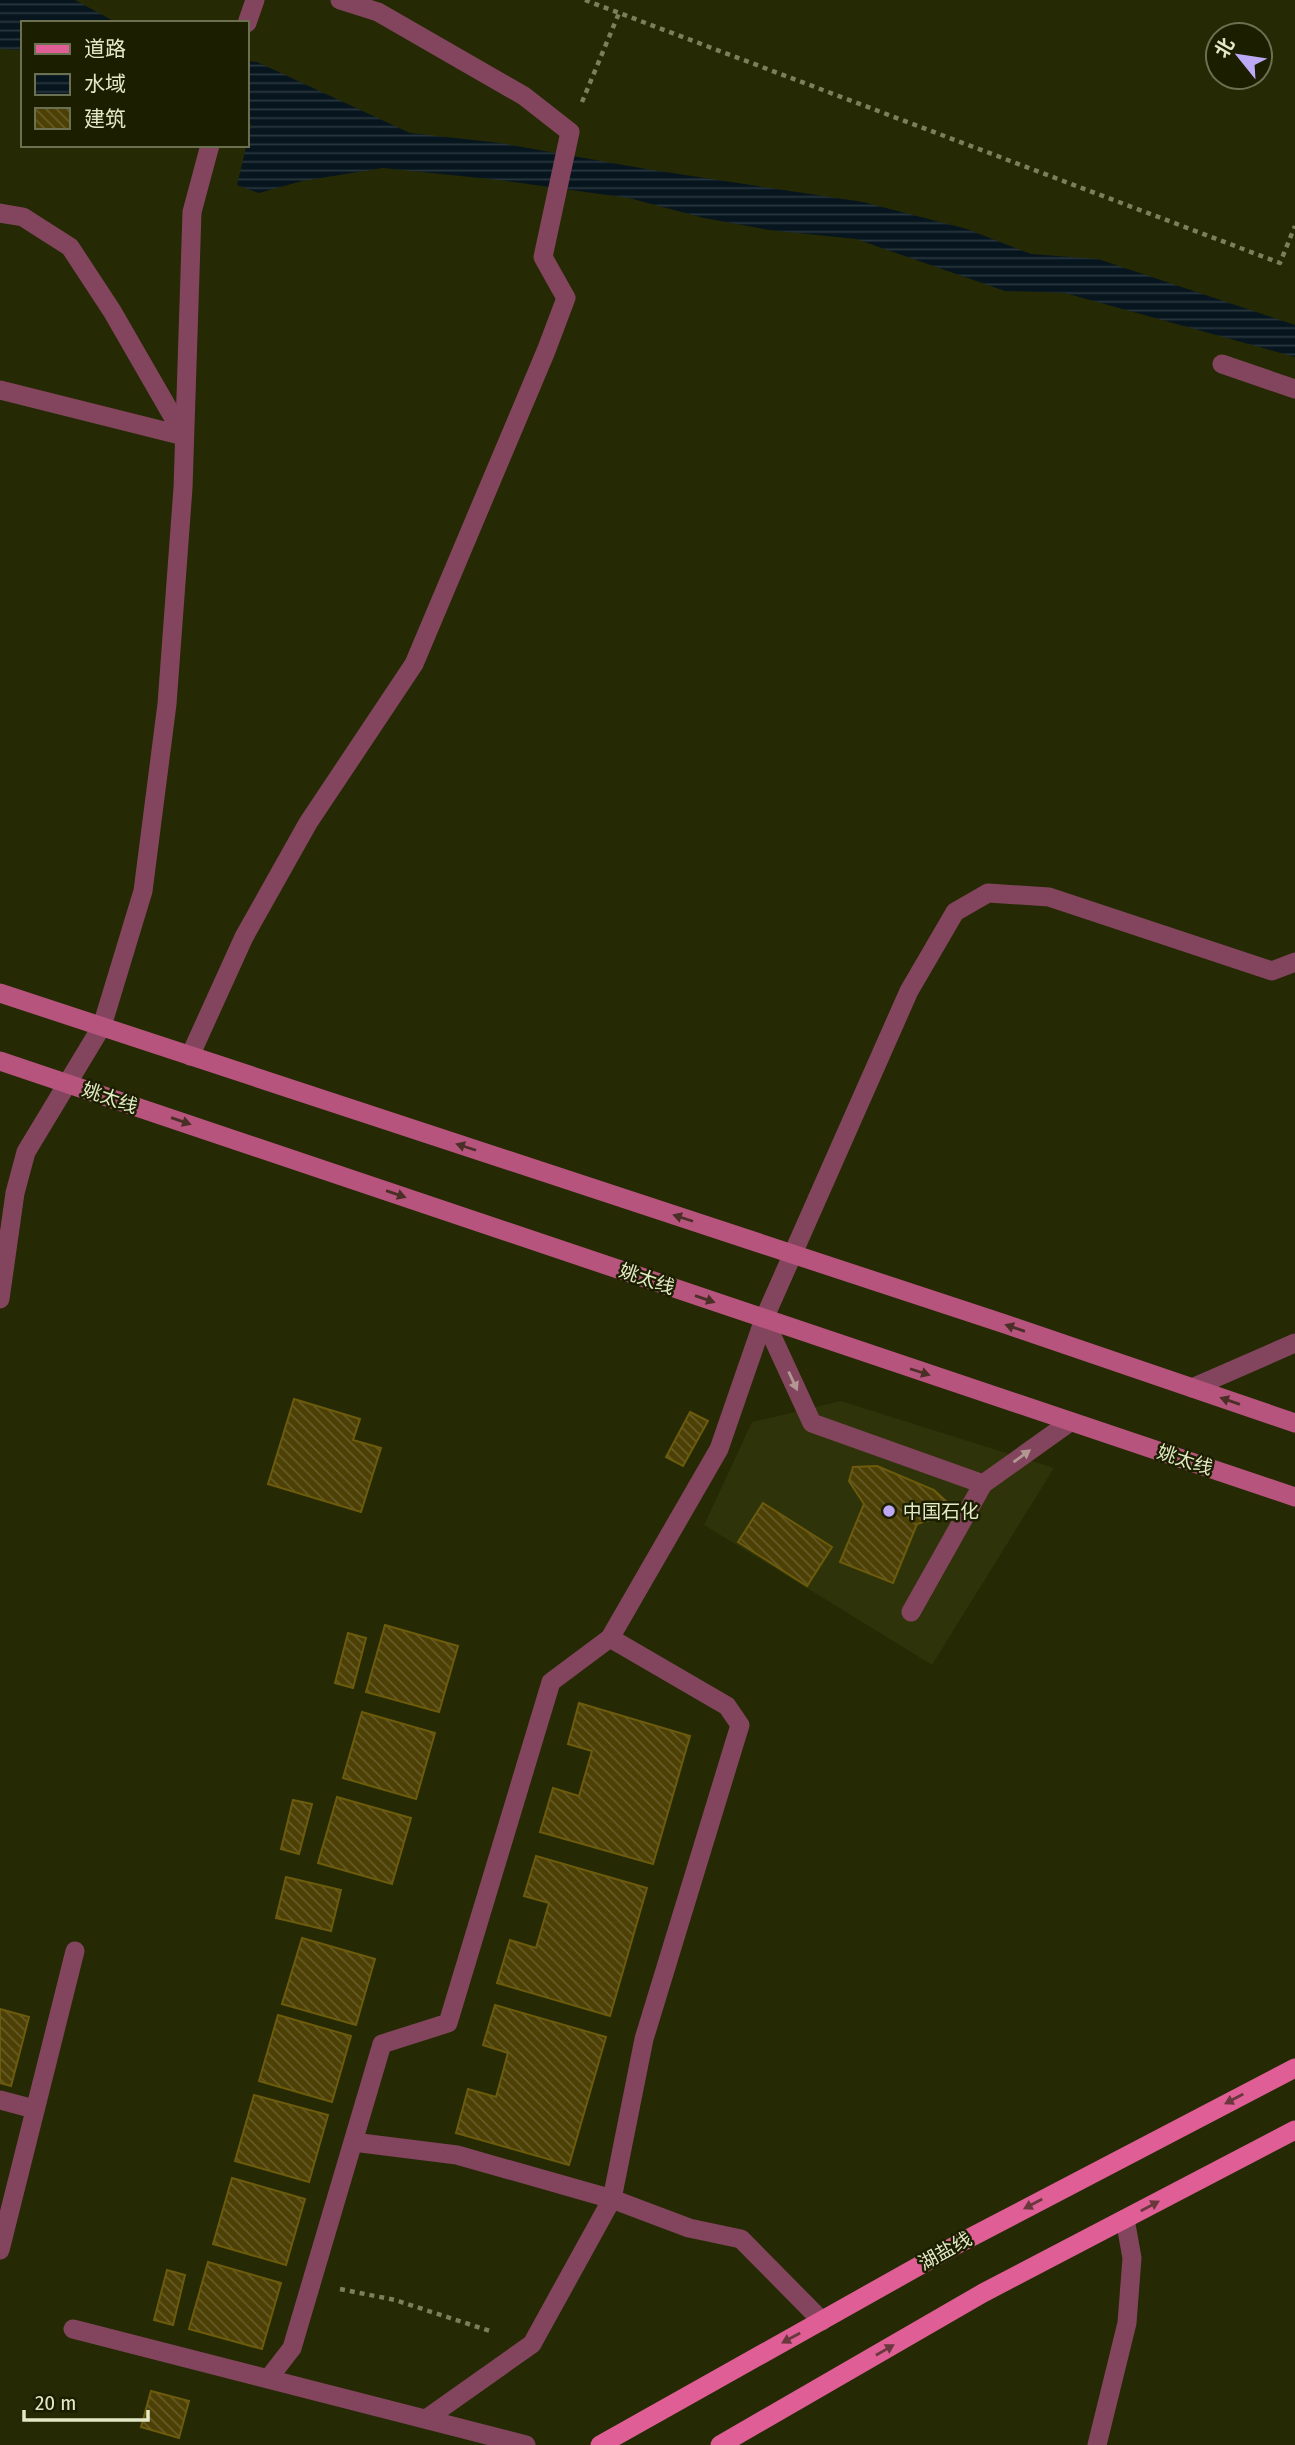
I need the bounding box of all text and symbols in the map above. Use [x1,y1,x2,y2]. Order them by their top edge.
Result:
legend [21,21,248,147]
north arrow [1204,21,1274,91]
text: 北 [1210,34,1239,62]
text: 道路 [84,36,126,62]
text: 水域 [84,71,126,97]
text: 建筑 [84,106,126,132]
street label: 姚太线 [79,1078,141,1118]
one-way arrow [170,1116,191,1127]
one-way arrow [456,1141,477,1152]
one-way arrow [386,1189,407,1200]
one-way arrow [672,1212,693,1223]
street label: 姚太线 [616,1259,678,1299]
one-way arrow [694,1294,715,1305]
one-way arrow [1004,1322,1025,1333]
one-way arrow [910,1367,931,1377]
one-way arrow [787,1371,798,1391]
one-way arrow [1220,1395,1241,1406]
street label: 姚太线 [1154,1440,1216,1480]
one-way arrow [1013,1449,1031,1463]
place label: 中国石化 [903,1500,979,1523]
marker: 中国石化 [881,1503,897,1519]
one-way arrow [1224,2093,1244,2105]
one-way arrow [1023,2199,1043,2210]
one-way arrow [1140,2200,1159,2212]
street label: 湖盐线 [914,2227,976,2275]
one-way arrow [781,2332,801,2344]
one-way arrow [876,2344,895,2356]
scale bar [24,2378,149,2422]
text: 20 m [35,2390,76,2416]

